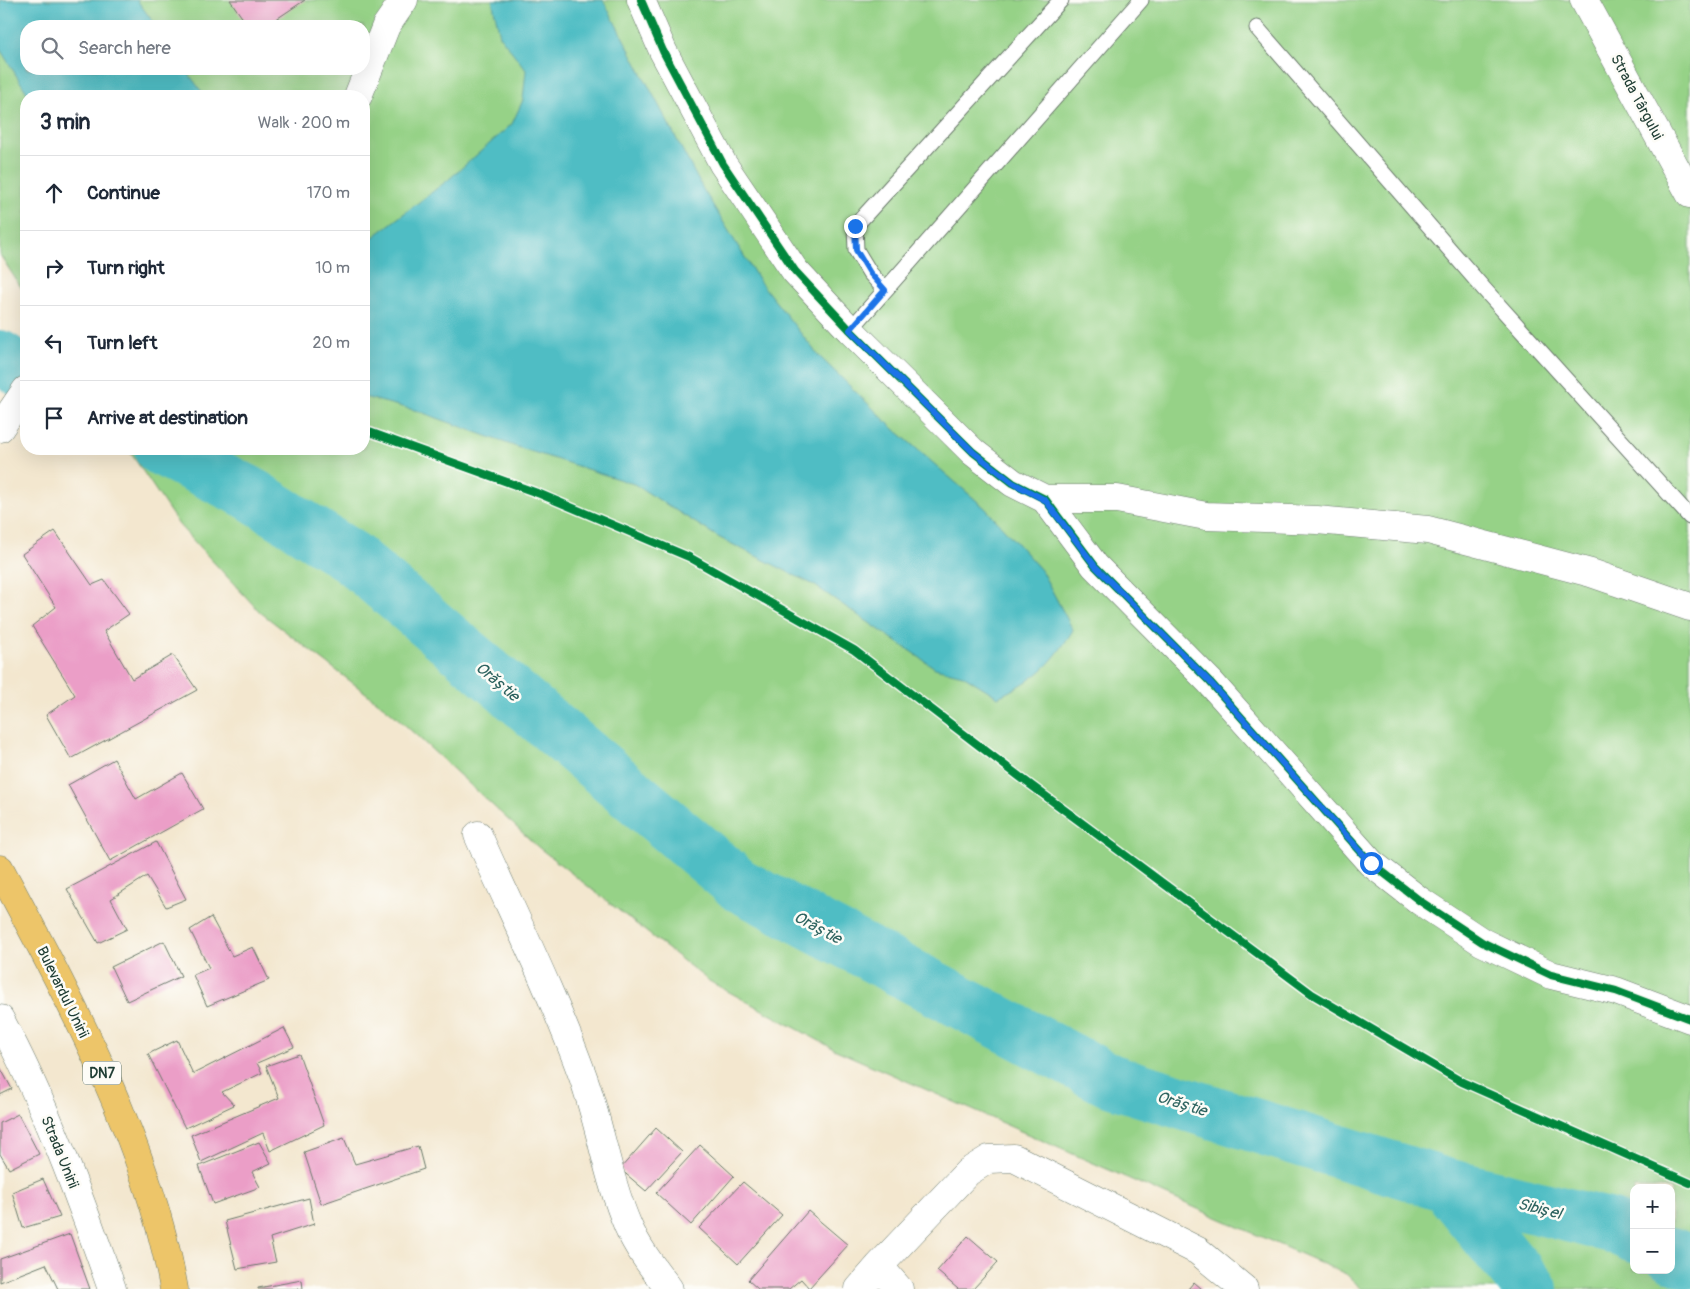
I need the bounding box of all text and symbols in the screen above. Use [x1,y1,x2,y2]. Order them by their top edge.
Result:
search box [20,20,370,75]
icon: search [38,34,66,62]
text: Search here [78,36,171,60]
street label: Strada Târgului [1606,51,1667,144]
text: 3 min [40,109,90,136]
text: Walk · 200 m [258,113,350,133]
icon: ahead [40,179,68,207]
text: Continue [87,181,160,205]
text: 170 m [307,183,350,203]
route end [844,215,867,238]
icon: right [40,254,68,282]
text: Turn right [87,256,165,280]
text: 10 m [315,258,350,278]
icon: left [40,329,68,357]
text: Turn left [87,331,157,355]
text: 20 m [312,333,350,353]
icon: arrive [40,404,68,432]
text: Arrive at destination [87,406,248,430]
water label: Orăștie [471,658,525,707]
route start [1360,852,1383,875]
water label: Orăștie [790,907,847,950]
street label: Bulevardul Unirii [32,943,93,1041]
road number: DN7 [83,1062,121,1084]
water label: Orăștie [1154,1087,1211,1122]
street label: Strada Unirii [36,1113,83,1192]
map controls [1630,1184,1675,1274]
button: + [1630,1184,1675,1229]
water label: Sibișel [1516,1194,1566,1225]
button: − [1630,1229,1675,1274]

